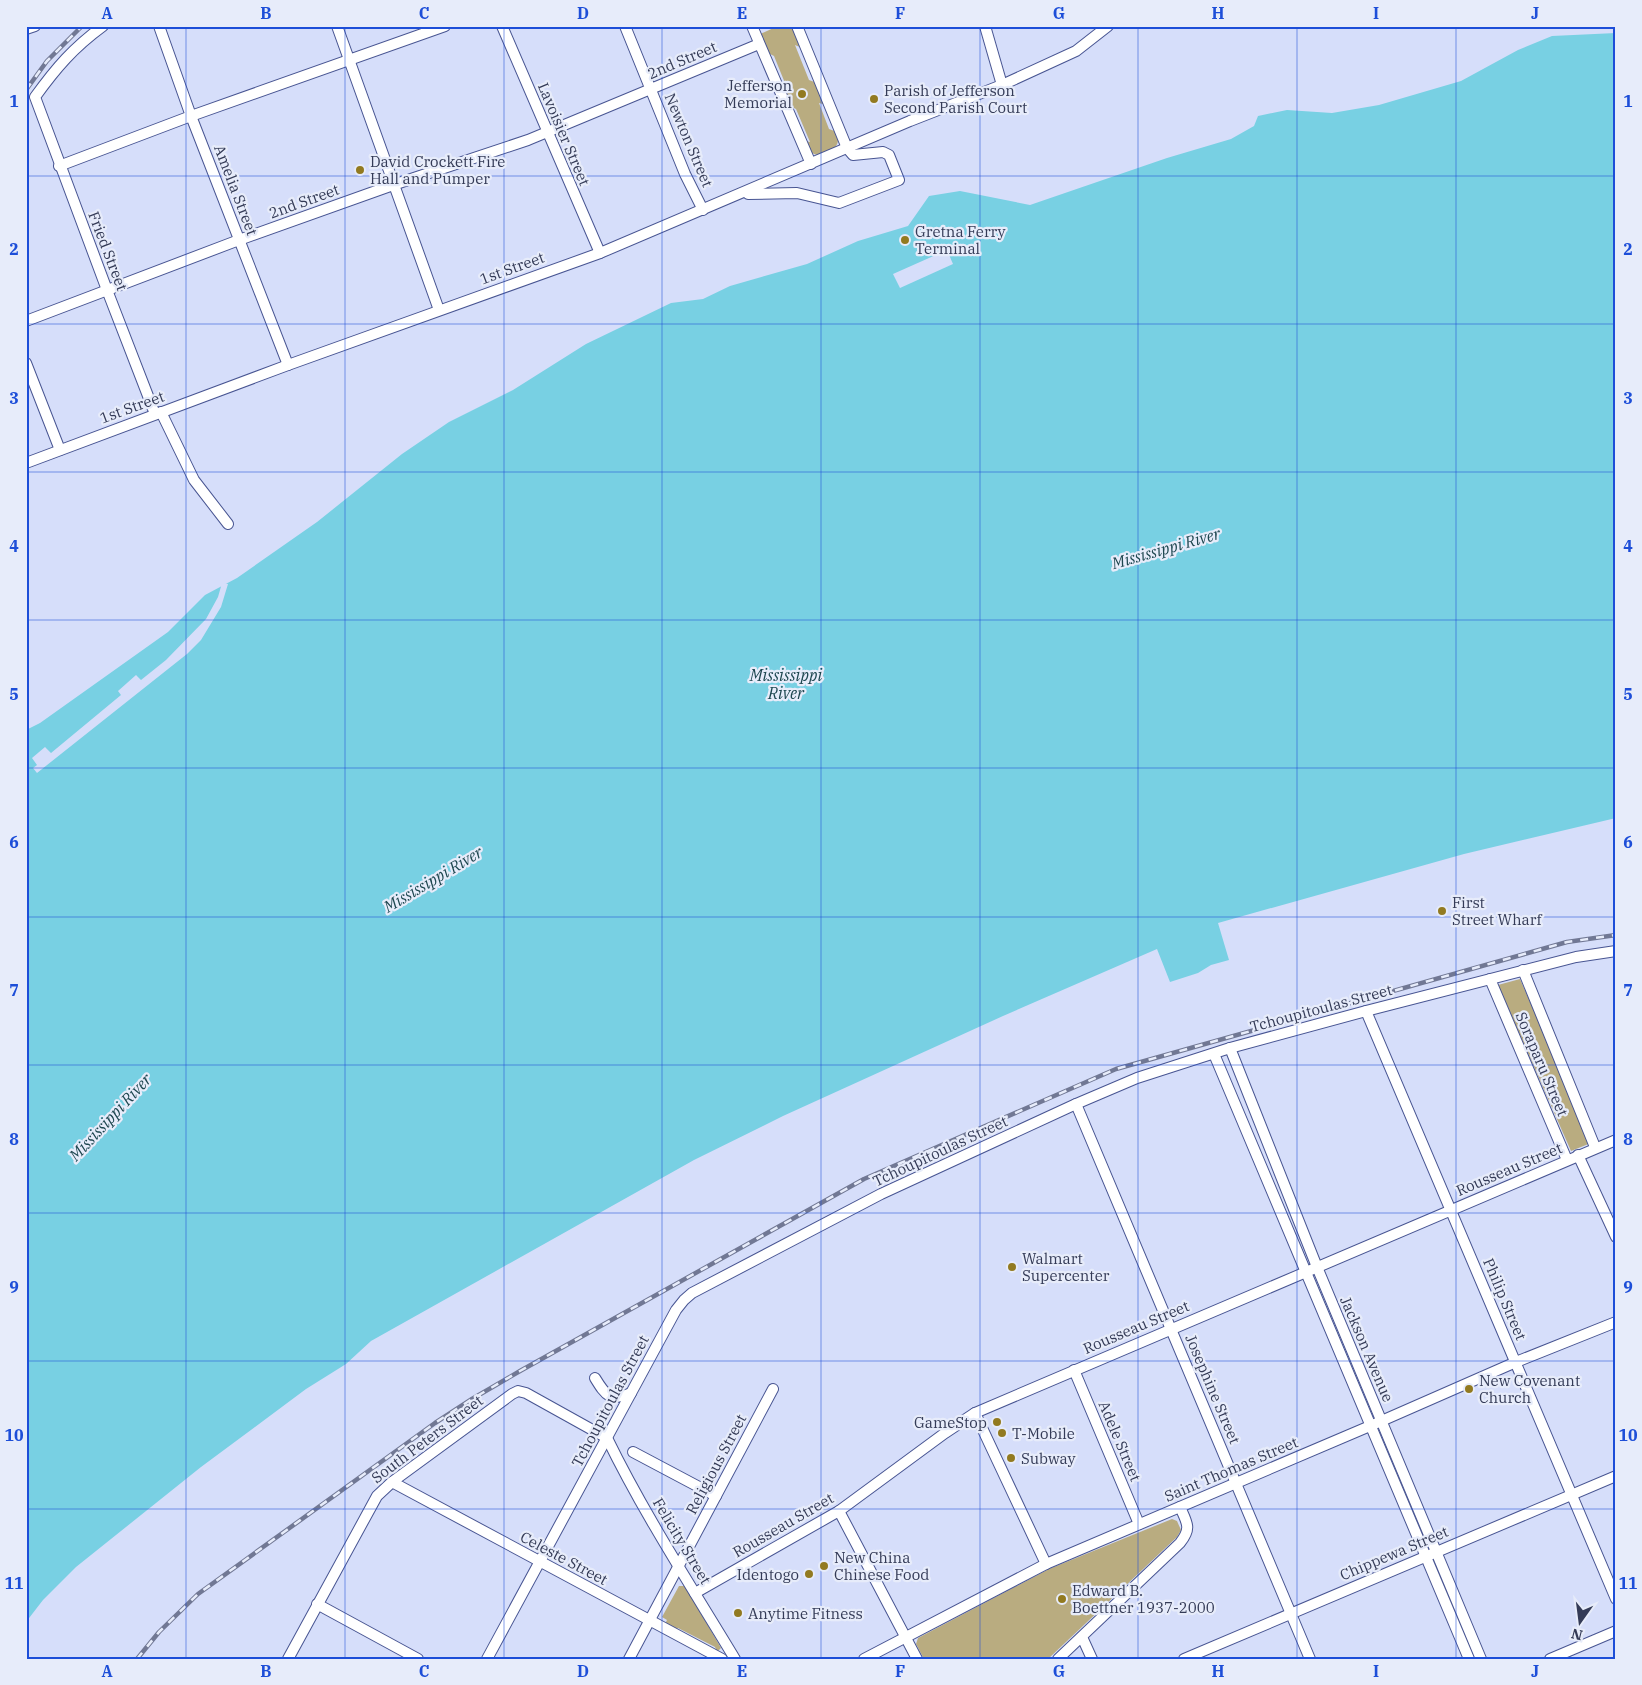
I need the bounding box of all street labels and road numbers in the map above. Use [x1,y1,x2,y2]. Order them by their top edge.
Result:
street label: 2nd Street [645,37,719,83]
street label: Lavoisier Street [534,80,594,188]
street label: Newton Street [661,90,717,190]
street label: Amelia Street [210,142,262,238]
street label: 2nd Street [266,180,342,222]
street label: Fried Street [84,209,132,293]
street label: 1st Street [477,248,547,288]
street label: 1st Street [97,387,167,427]
street label: Tchoupitoulas Street [1248,980,1394,1036]
street label: Soraparu Street [1511,1009,1573,1119]
street label: Tchoupitoulas Street [870,1111,1010,1191]
street label: Rousseau Street [1453,1138,1565,1200]
street label: Philip Street [1479,1255,1531,1343]
street label: Jackson Avenue [1336,1293,1398,1405]
street label: Rousseau Street [1080,1296,1192,1358]
street label: Josephine Street [1181,1331,1245,1447]
street label: Tchoupitoulas Street [567,1332,653,1470]
street label: South Peters Street [367,1391,487,1487]
street label: Adele Street [1095,1398,1145,1484]
street label: Religious Street [682,1411,750,1517]
street label: Saint Thomas Street [1161,1432,1301,1506]
street label: Rousseau Street [729,1488,837,1562]
street label: Felicity Street [649,1494,715,1588]
street label: Chippewa Street [1337,1522,1451,1584]
street label: Celeste Street [517,1527,611,1589]

